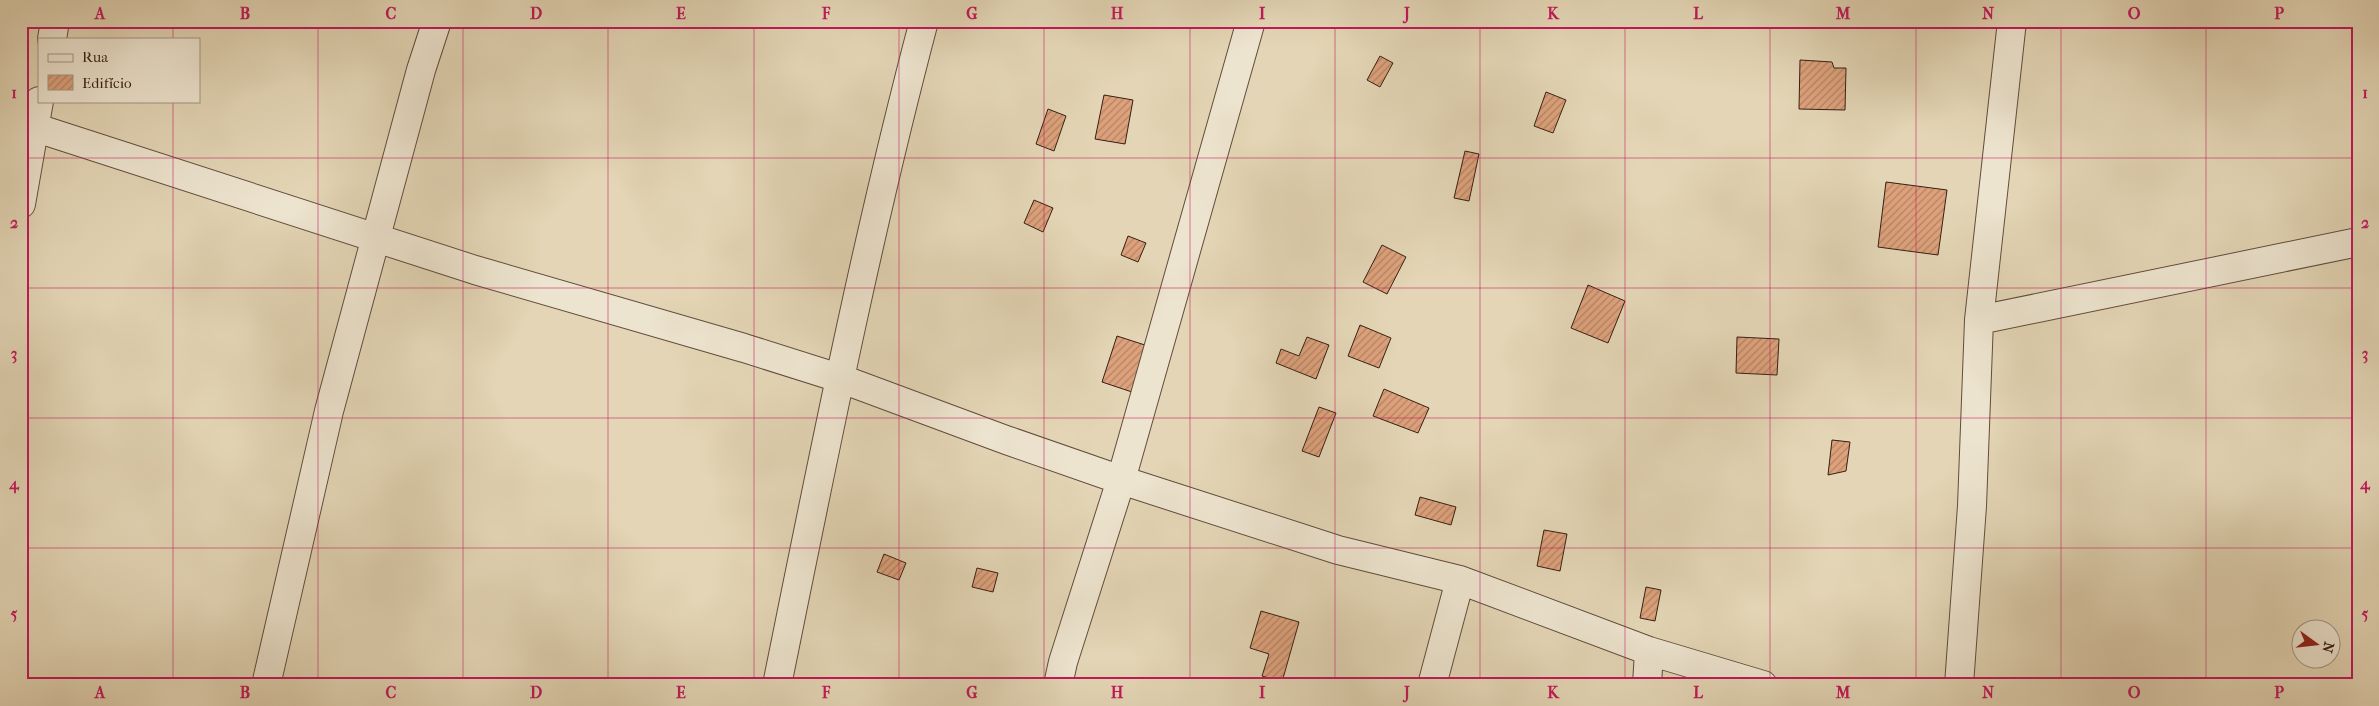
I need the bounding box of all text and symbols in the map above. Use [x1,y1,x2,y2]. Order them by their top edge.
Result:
text: A [94,4,106,23]
text: B [240,4,250,23]
text: C [386,4,397,23]
text: D [530,4,542,23]
text: E [676,4,686,23]
text: F [821,4,831,23]
text: G [966,4,978,23]
text: H [1111,4,1124,23]
text: I [1259,4,1266,23]
text: J [1402,4,1410,24]
text: K [1547,4,1560,23]
text: L [1693,4,1703,23]
text: M [1835,4,1851,23]
text: N [1982,4,1995,23]
text: O [2128,4,2141,23]
text: P [2274,4,2284,23]
legend [38,38,200,102]
text: Rua [82,48,109,66]
text: Edifício [82,74,132,92]
text: 1 [11,83,17,102]
text: 1 [2362,83,2368,102]
text: 2 [10,213,18,232]
text: 2 [2361,213,2369,232]
text: 3 [11,344,17,364]
text: 3 [2362,344,2368,364]
text: 4 [8,474,20,494]
text: 4 [2359,474,2371,494]
text: 5 [11,604,18,623]
text: 5 [2362,604,2369,623]
north arrow [2292,618,2342,668]
text: N [2318,640,2338,655]
text: A [94,683,106,702]
text: B [240,683,250,702]
text: C [386,683,397,702]
text: D [530,683,542,702]
text: E [676,683,686,702]
text: F [821,683,831,702]
text: G [966,683,978,702]
text: H [1111,683,1124,702]
text: I [1259,683,1266,702]
text: J [1402,683,1410,703]
text: K [1547,683,1560,702]
text: L [1693,683,1703,702]
text: M [1835,683,1851,702]
text: N [1982,683,1995,702]
text: O [2128,683,2141,702]
text: P [2274,683,2284,702]

